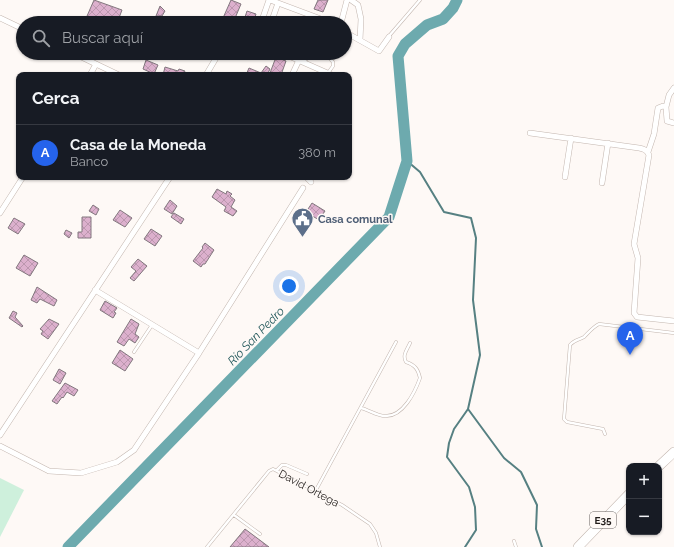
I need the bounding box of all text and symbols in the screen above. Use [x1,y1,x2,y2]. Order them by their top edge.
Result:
search box [16,16,352,60]
icon: search [30,27,52,49]
text: Buscar aquí [62,29,143,47]
text: Cerca [32,88,80,108]
text: Casa de la Moneda [70,136,206,154]
text: A [41,145,49,160]
text: 380 m [298,145,336,160]
text: Banco [70,154,108,169]
public building icon: Casa comunal [289,206,315,239]
place label: Casa comunal [318,213,393,226]
your location [279,276,299,296]
water label: Río San Pedro [225,304,287,368]
pin: A [617,322,643,355]
map controls [626,463,662,535]
button: + [626,463,662,499]
street label: David Ortega [276,467,341,510]
button: − [626,499,662,535]
road number: E35 [590,512,616,528]

